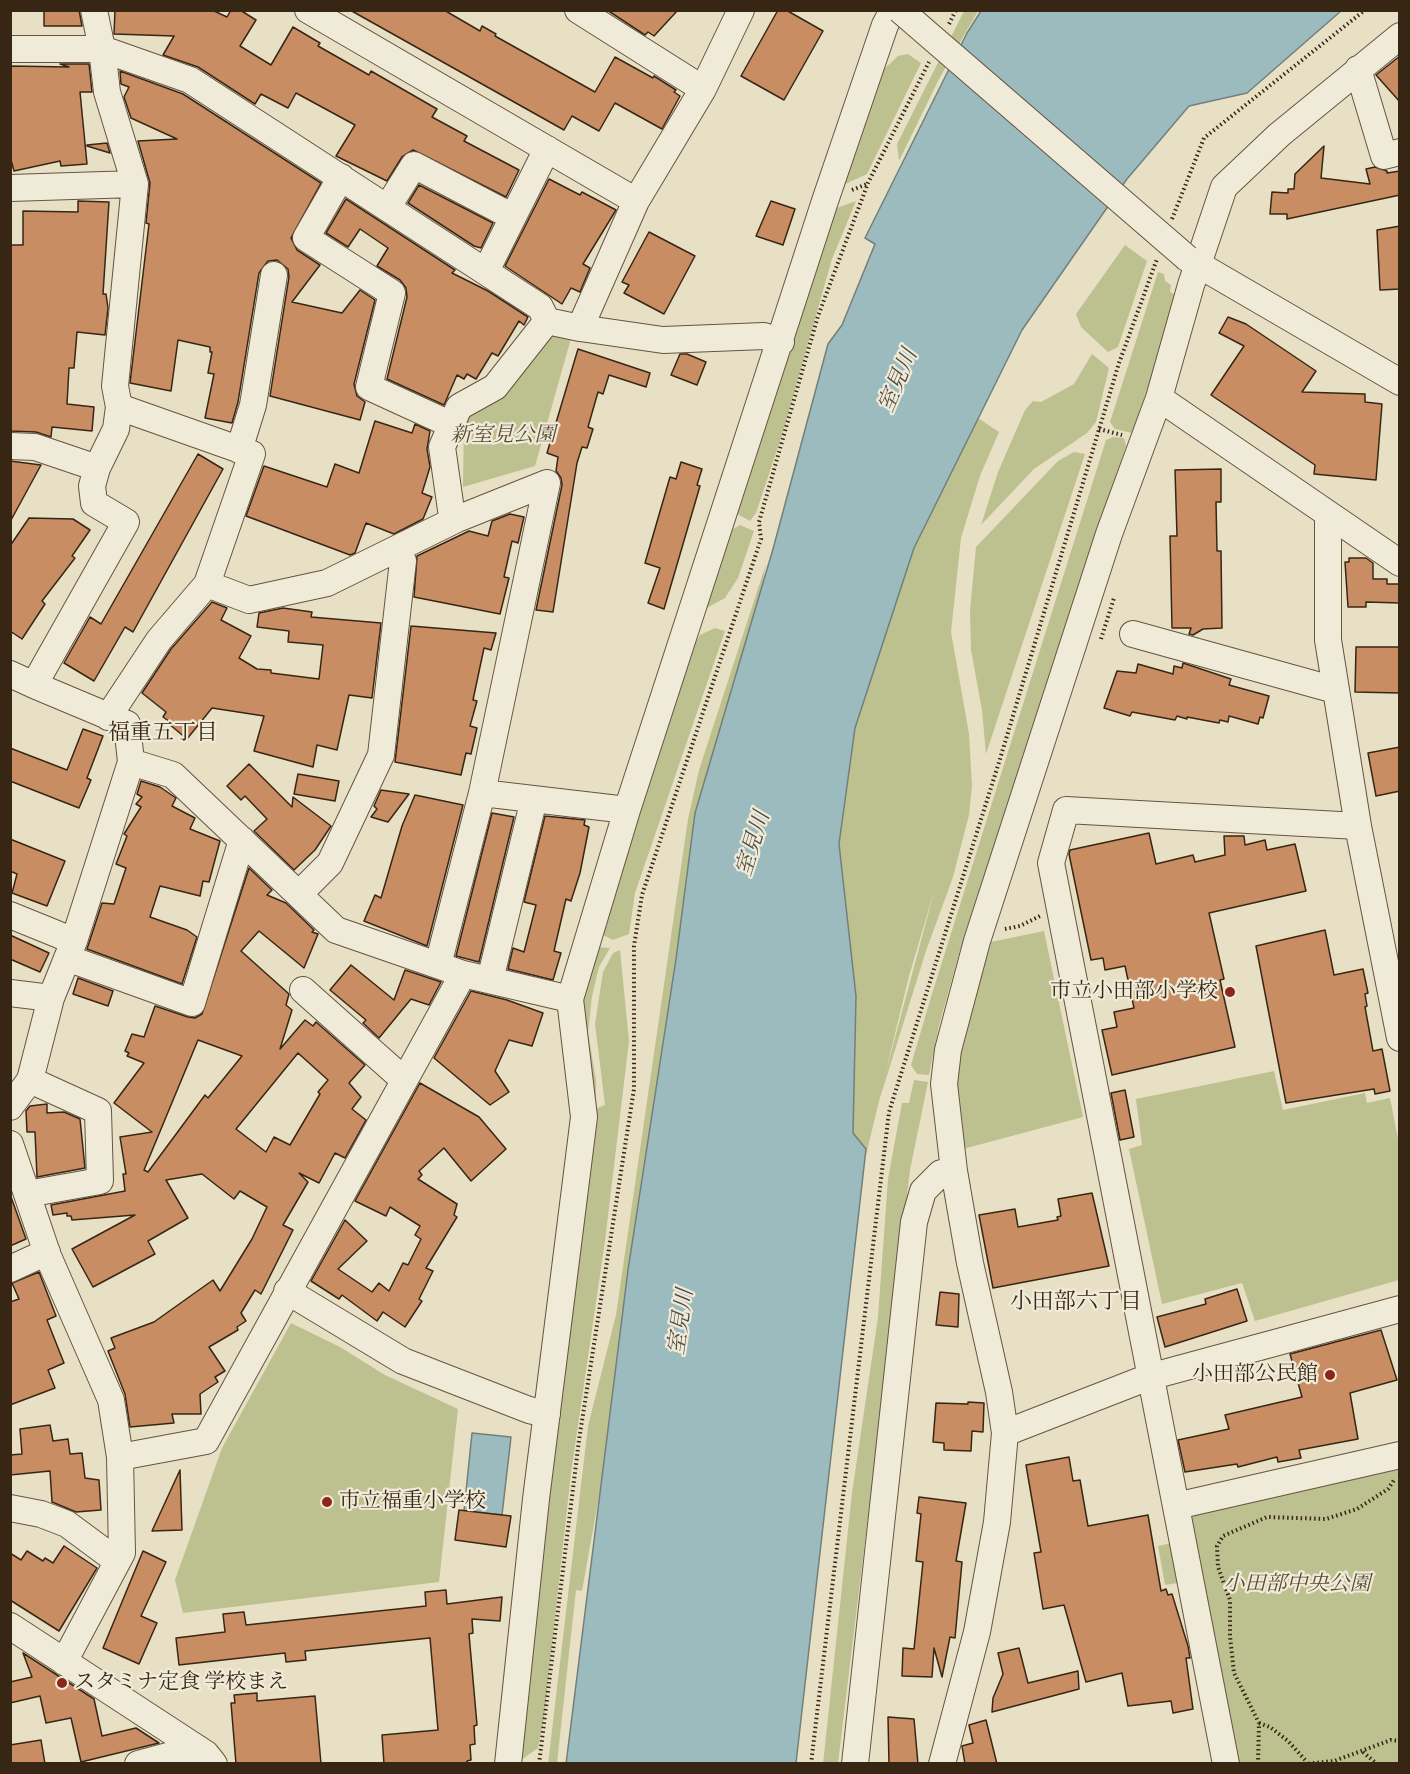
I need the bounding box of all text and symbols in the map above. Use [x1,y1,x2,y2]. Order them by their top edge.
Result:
water label: 室見川 [874,345,924,417]
park label: 新室見公園 [451,423,555,449]
district label: 福重五丁目 [108,721,218,747]
water label: 室見川 [732,809,776,879]
place label: 市立小田部小学校 [1050,979,1218,1005]
marker: 市立小田部小学校 [1223,985,1237,999]
water label: 室見川 [664,1287,700,1357]
district label: 小田部六丁目 [1010,1290,1142,1316]
place label: 小田部公民館 [1192,1362,1318,1388]
marker: 小田部公民館 [1323,1368,1337,1382]
place label: 市立福重小学校 [339,1489,486,1515]
marker: 市立福重小学校 [320,1495,334,1509]
park label: 小田部中央公園 [1224,1572,1370,1598]
place label: スタミナ定食 学校まえ [74,1670,288,1696]
marker: スタミナ定食 学校まえ [55,1676,69,1690]

